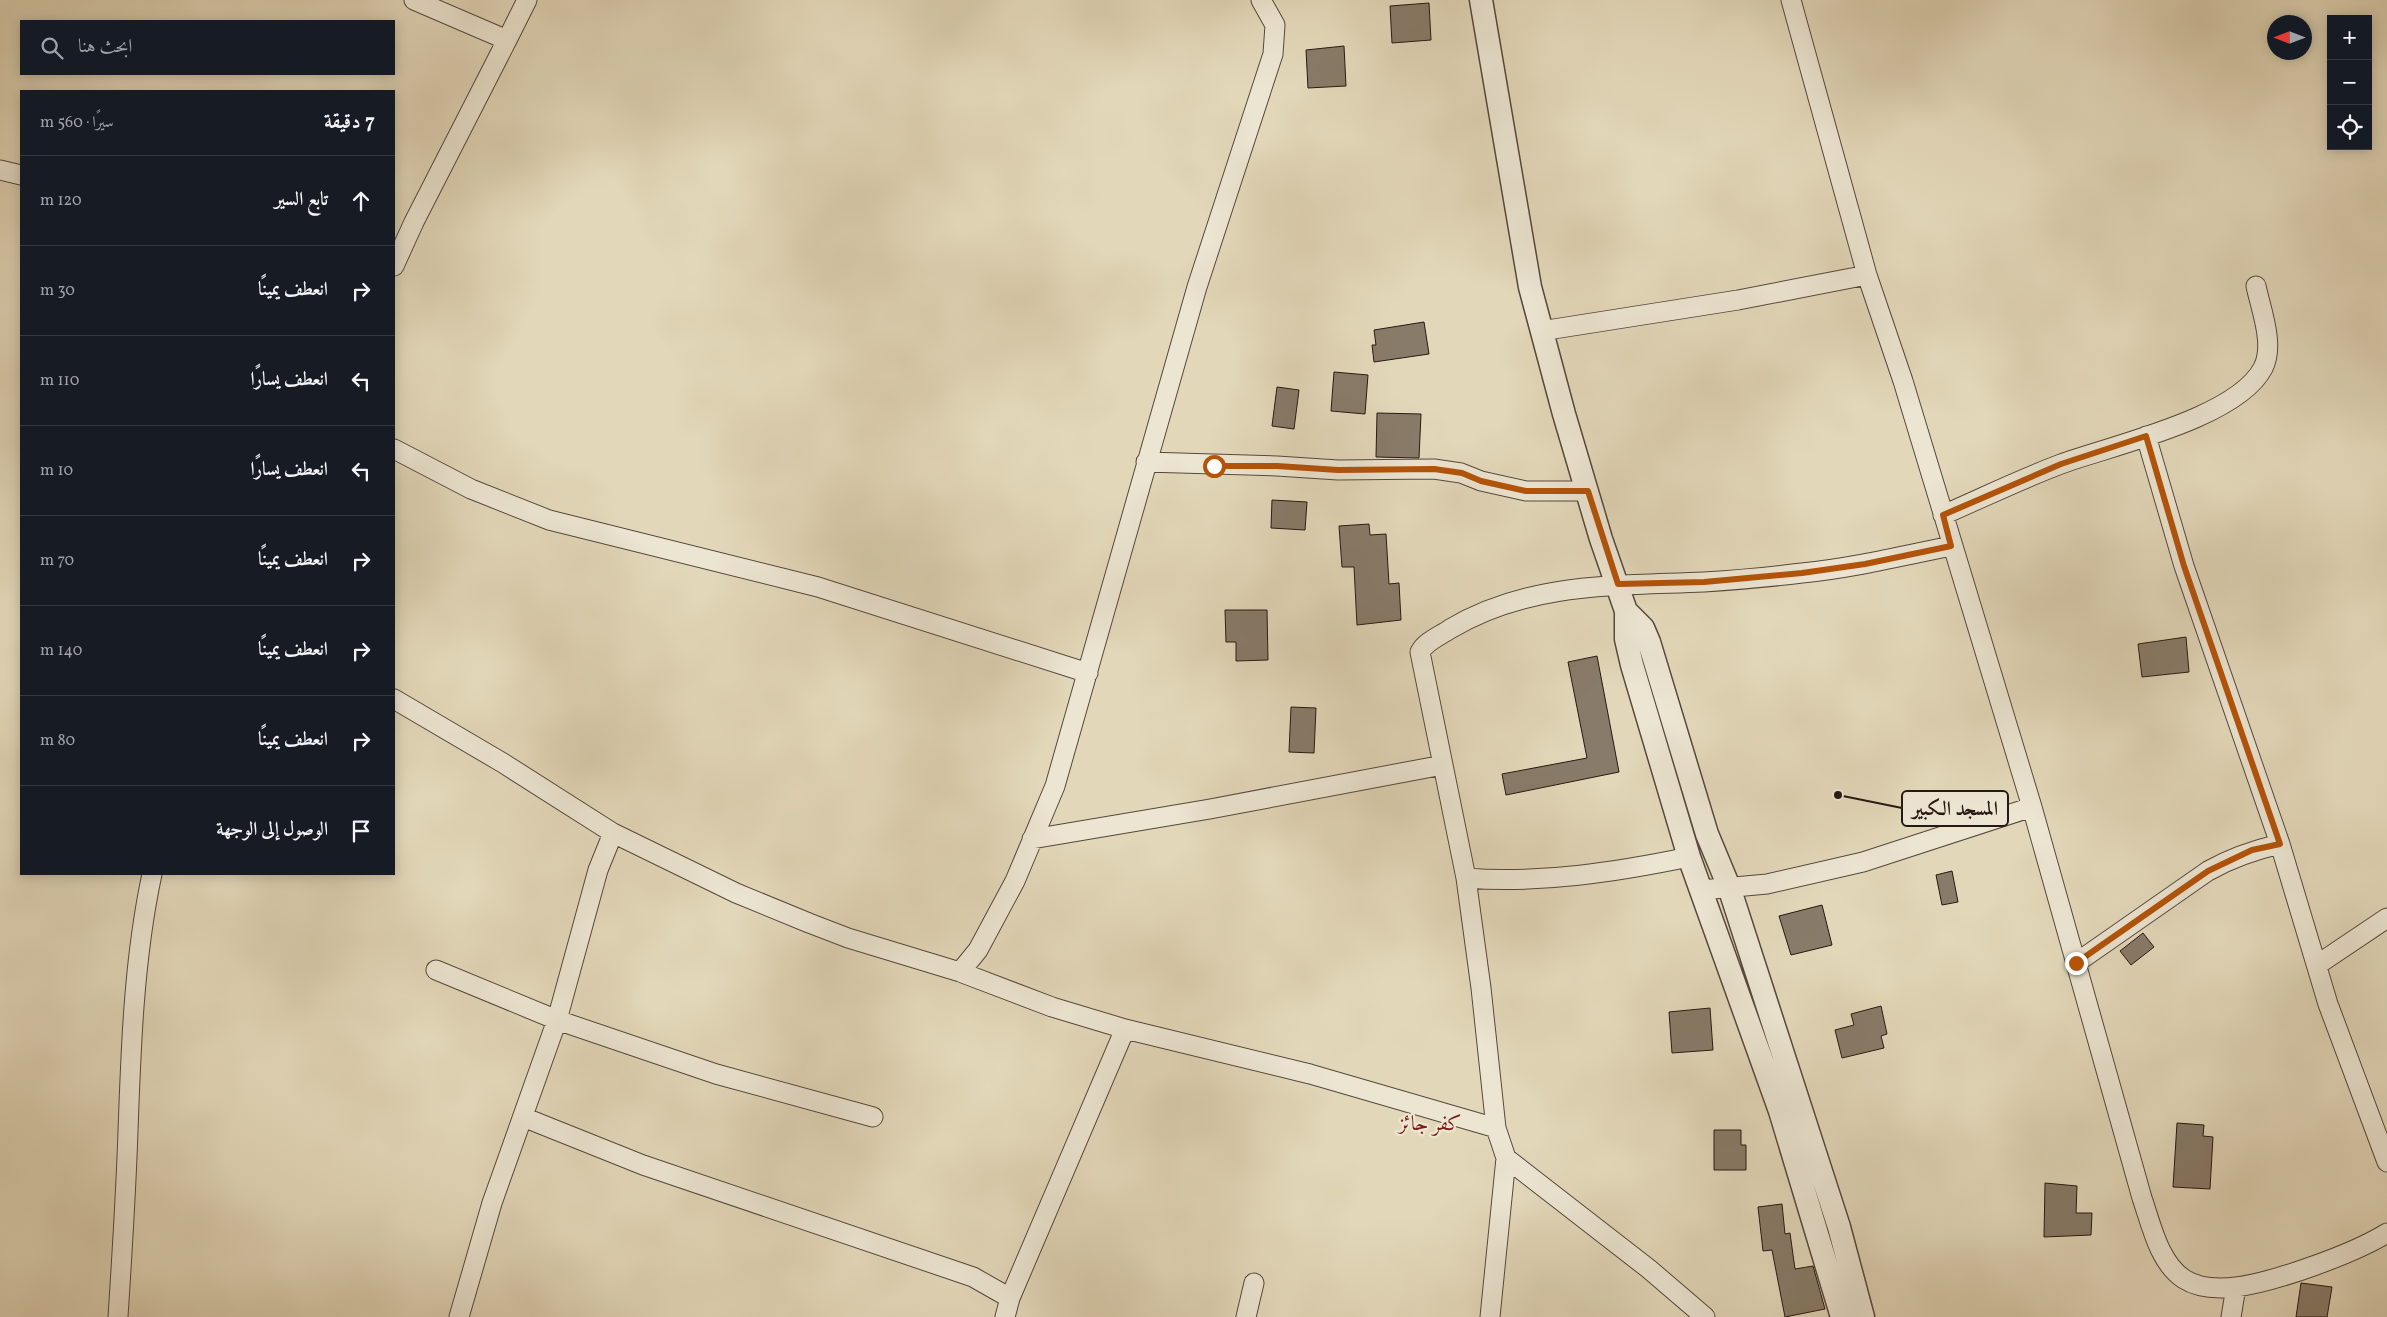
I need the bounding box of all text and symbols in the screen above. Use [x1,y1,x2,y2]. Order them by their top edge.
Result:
north arrow [2267,15,2312,60]
map controls [2327,15,2372,150]
button: + [2327,15,2372,60]
search box [20,20,395,75]
icon: search [38,34,66,62]
text: ابحث هنا [78,34,132,60]
button: − [2327,60,2372,105]
button: locate [2327,105,2372,150]
text: 7 دقيقة [324,108,375,137]
text: سيرًا · 560 m [40,112,114,134]
text: تابع السير [275,187,328,213]
icon: ahead [347,187,375,215]
text: 120 m [40,190,82,212]
text: انعطف يمينًا [258,277,328,303]
icon: right [347,277,375,305]
text: 30 m [40,280,75,302]
text: انعطف يسارًا [250,367,328,393]
icon: left [347,367,375,395]
text: 110 m [40,370,79,392]
route start [1203,455,1226,478]
text: انعطف يسارًا [250,457,328,483]
icon: left [347,457,375,485]
text: 10 m [40,460,73,482]
text: انعطف يمينًا [258,547,328,573]
icon: right [347,547,375,575]
text: 70 m [40,550,74,572]
text: انعطف يمينًا [258,637,328,663]
icon: right [347,637,375,665]
text: 140 m [40,640,82,662]
text: انعطف يمينًا [258,727,328,753]
icon: right [347,727,375,755]
text: 80 m [40,730,75,752]
callout: المسجد الكبير [1902,791,2008,826]
text: المسجد الكبير [1910,796,1998,824]
text: الوصول إلى الوجهة [216,817,328,843]
icon: arrive [347,817,375,845]
route end [2065,952,2088,975]
district label: كفر جائز [1396,1110,1462,1139]

